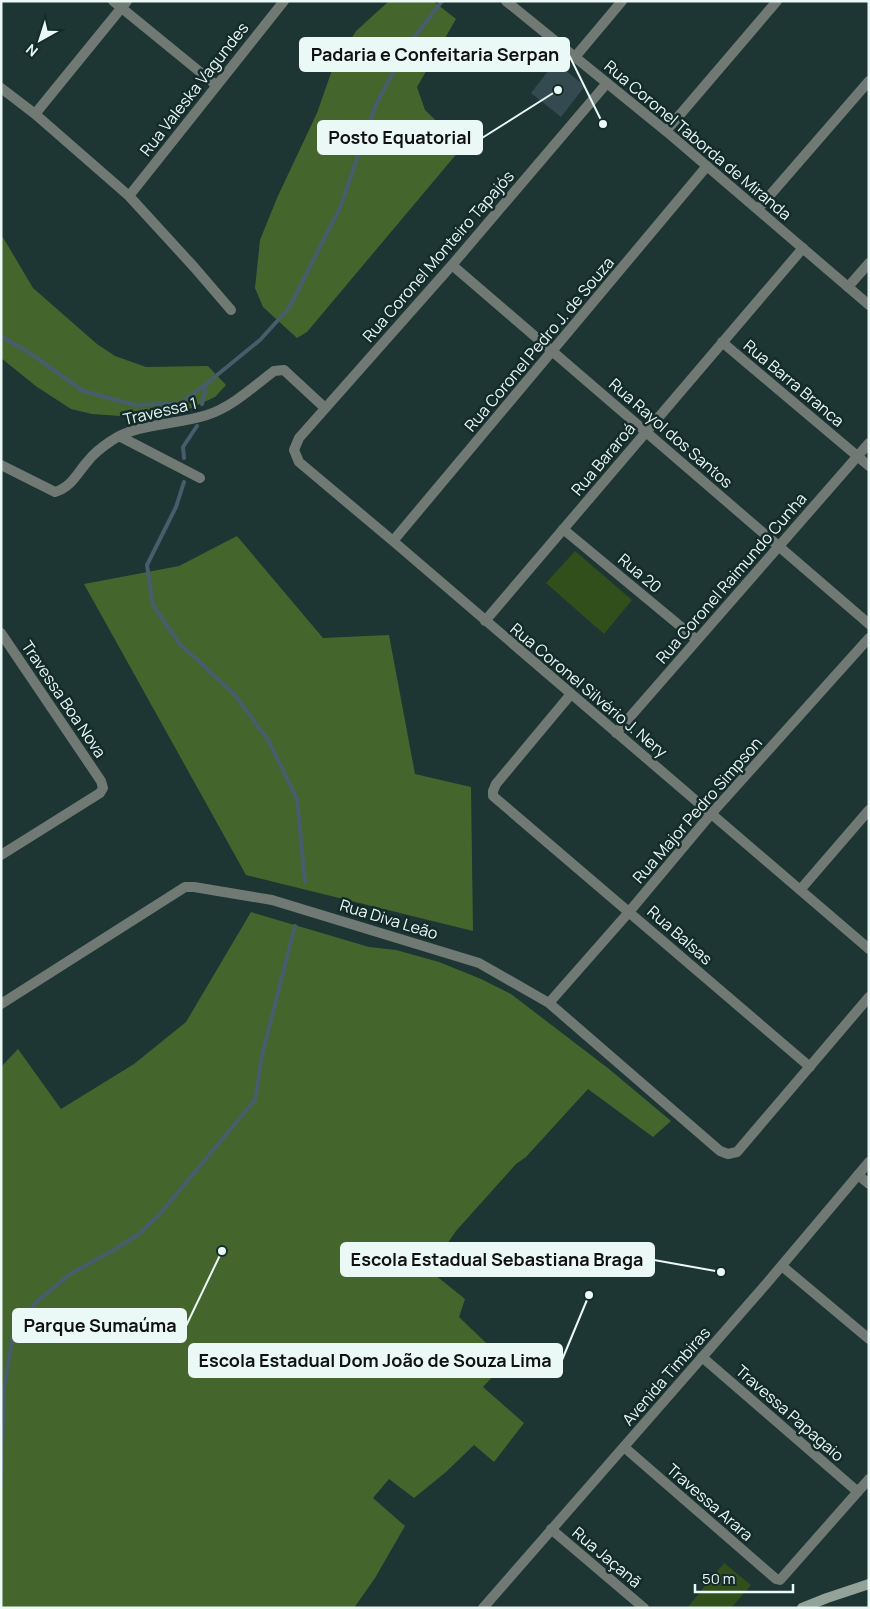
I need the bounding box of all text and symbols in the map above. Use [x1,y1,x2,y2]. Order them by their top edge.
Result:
north arrow [15,15,65,65]
street label: Rua Valeska Vagundes [135,17,253,161]
callout: Padaria e Confeitaria Serpan [300,38,569,71]
text: N [22,40,41,61]
text: Padaria e Confeitaria Serpan [311,42,559,66]
street label: Rua Coronel Taborda de Miranda [600,55,796,225]
callout: Posto Equatorial [318,121,482,154]
text: Posto Equatorial [328,125,472,149]
street label: Rua Coronel Monteiro Tapajós [357,165,519,347]
street label: Rua Coronel Pedro J. de Souza [459,252,619,436]
street label: Rua Barra Branca [739,334,849,432]
street label: Rua Rayol dos Santos [604,373,738,493]
street label: Travessa 1 [121,392,199,430]
street label: Rua Bararoá [566,418,640,500]
street label: Rua Coronel Raimundo Cunha [651,488,811,668]
street label: Rua 20 [614,548,666,598]
street label: Rua Coronel Silvério J. Nery [506,618,673,763]
street label: Travessa Boa Nova [17,636,111,762]
street label: Rua Major Pedro Simpson [627,732,767,888]
street label: Rua Diva Leão [337,894,441,944]
street label: Rua Balsas [643,901,717,969]
callout: Escola Estadual Sebastiana Braga [341,1243,654,1276]
text: Escola Estadual Sebastiana Braga [351,1247,643,1271]
callout: Parque Sumaúma [13,1309,186,1342]
text: Parque Sumaúma [23,1313,177,1337]
street label: Avenida Timbiras [617,1322,715,1430]
callout: Escola Estadual Dom João de Souza Lima [189,1344,562,1377]
text: Escola Estadual Dom João de Souza Lima [198,1348,552,1372]
street label: Travessa Papagaio [731,1360,849,1466]
street label: Travessa Arara [662,1458,758,1546]
street label: Rua Jaçanã [568,1522,646,1592]
scale bar [695,1562,792,1594]
text: 50 m [702,1568,736,1589]

